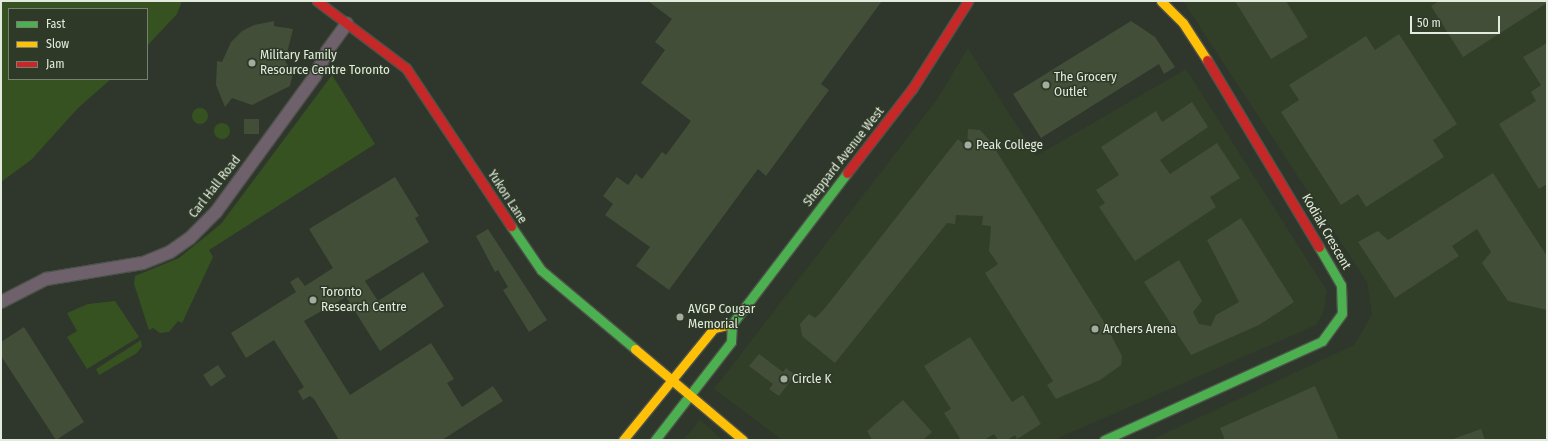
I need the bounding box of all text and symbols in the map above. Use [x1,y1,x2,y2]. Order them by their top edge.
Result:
legend [8,8,148,80]
scale bar [1412,8,1502,34]
text: 50 m [1417,16,1441,30]
text: Fast [46,17,65,31]
text: Slow [46,37,69,51]
place label: Military Family Resource Centre Toronto [260,48,390,79]
text: Jam [46,57,64,71]
marker: Military Family Resource Centre Toronto [247,58,257,68]
place label: The Grocery Outlet [1054,70,1117,101]
marker: The Grocery Outlet [1041,80,1051,90]
street label: Sheppard Avenue West [800,104,888,210]
place label: Peak College [976,137,1043,153]
marker: Peak College [963,140,973,150]
street label: Carl Hall Road [186,153,244,221]
street label: Yukon Lane [484,167,530,227]
street label: Kodiak Crescent [1298,191,1354,273]
place label: Toronto Research Centre [321,285,407,316]
marker: Toronto Research Centre [308,295,318,305]
place label: AVGP Cougar Memorial [688,302,755,333]
marker: AVGP Cougar Memorial [675,312,685,322]
place label: Archers Arena [1103,321,1176,337]
marker: Archers Arena [1090,324,1100,334]
place label: Circle K [792,371,831,387]
marker: Circle K [779,374,789,384]

